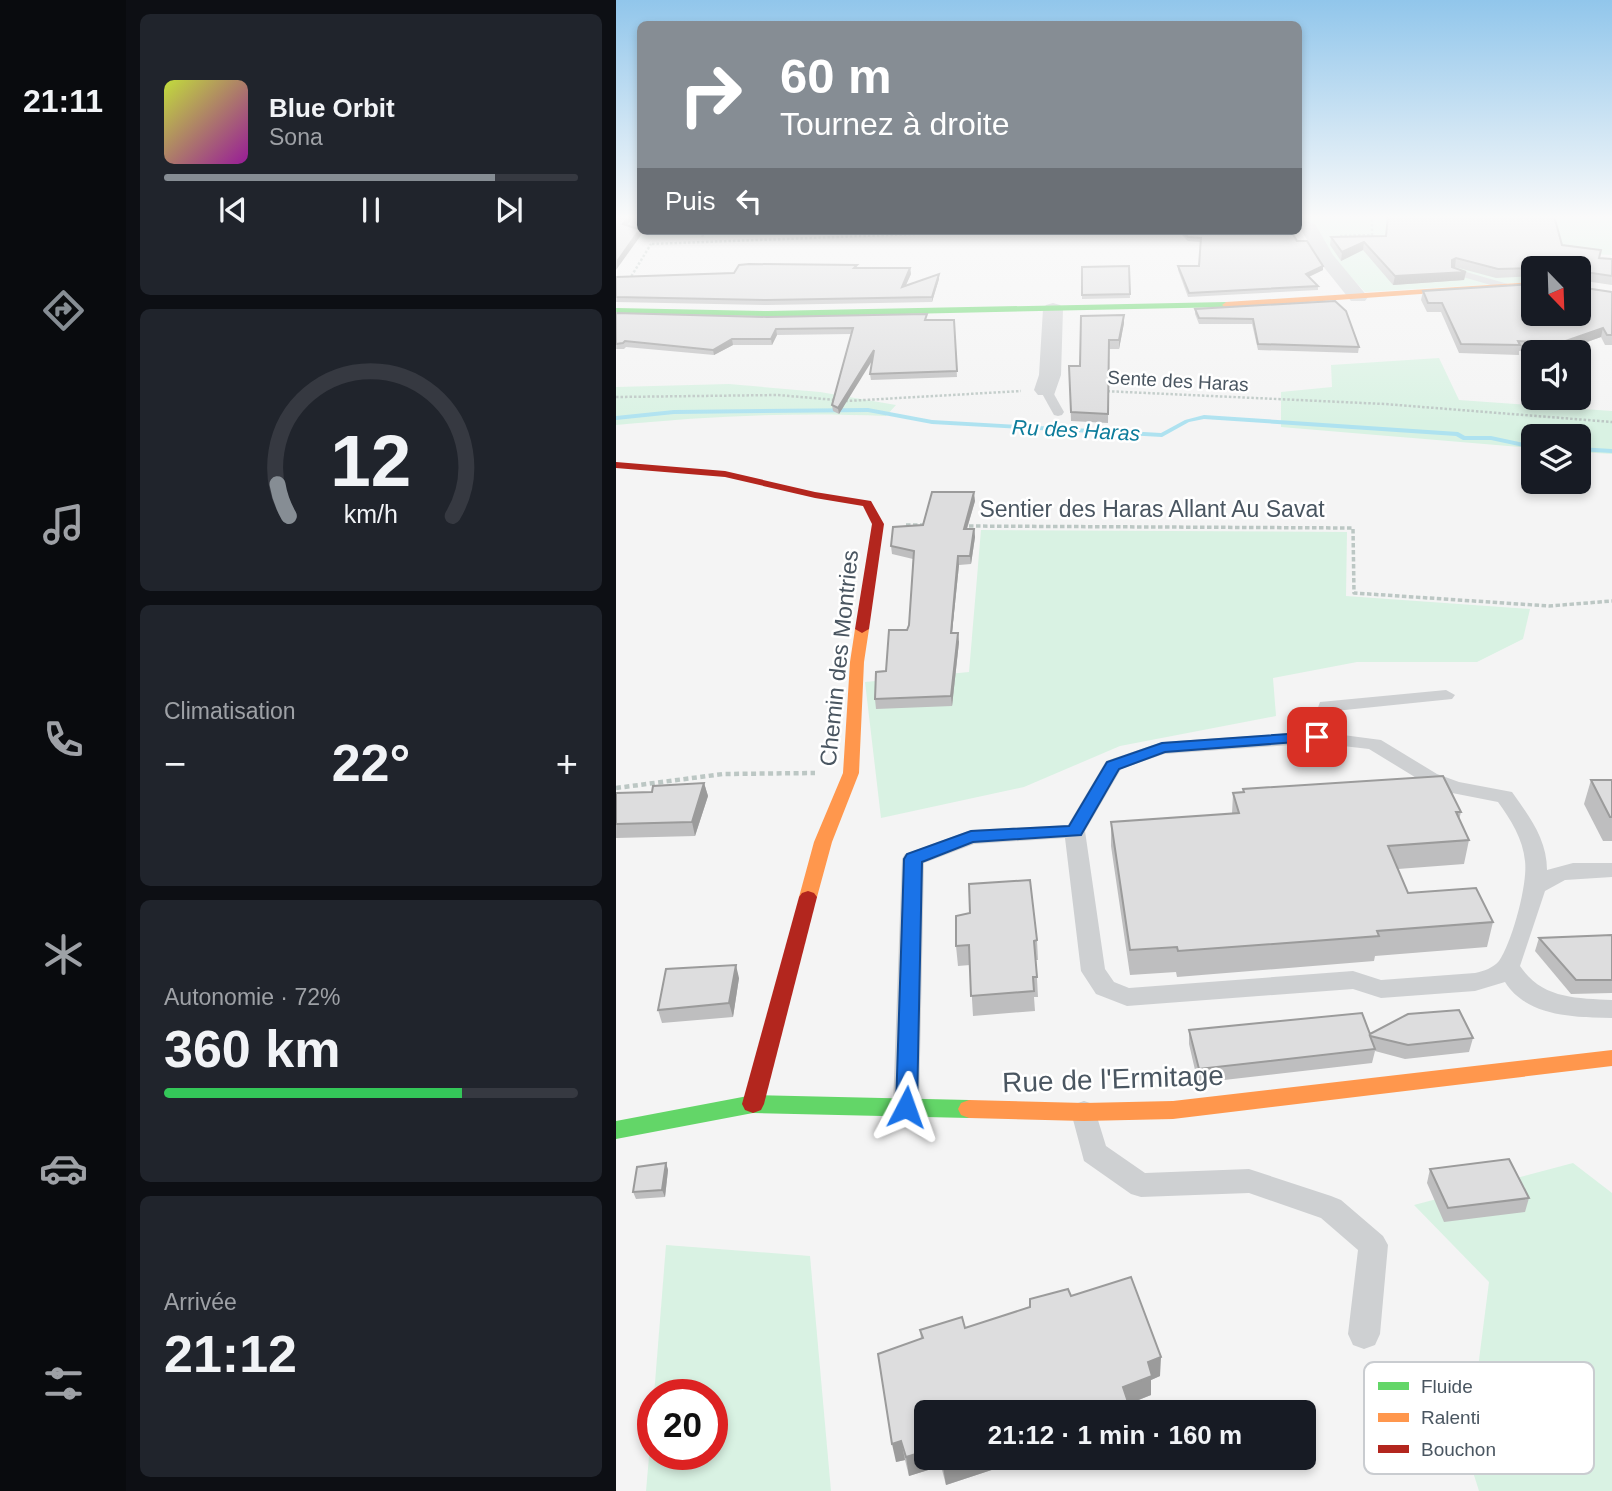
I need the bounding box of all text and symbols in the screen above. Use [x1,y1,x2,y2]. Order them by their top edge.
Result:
icon: right [665,49,756,140]
text: 60 m [780,49,892,103]
text: 21:11 [23,83,103,119]
text: Blue Orbit [269,93,395,123]
text: Tournez à droite [780,106,1009,142]
text: Sona [269,124,323,150]
icon: left [730,182,768,220]
text: Puis [665,186,716,216]
icon: previous [214,191,252,229]
icon: pause [352,191,390,229]
icon: next [490,191,528,229]
north arrow [1521,256,1591,326]
map controls [1521,256,1591,494]
icon: directions [39,286,88,335]
button: sound [1521,340,1591,410]
street label: Sente des Haras [1107,367,1249,395]
water label: Ru des Haras [1011,415,1141,445]
text: 12 [331,421,411,502]
button: layers [1521,424,1591,494]
street label: Sentier des Haras Allant Au Savat [979,496,1325,522]
icon: music [39,500,88,549]
text: km/h [344,500,398,528]
street label: Chemin des Montries [815,549,863,767]
text: Climatisation [164,698,296,724]
pin [1287,707,1347,767]
icon: phone [39,715,88,764]
icon: arrive [1298,718,1336,756]
text: 22° [332,734,410,792]
text: − [164,743,186,785]
text: + [556,743,578,785]
icon: climate [39,930,88,979]
text: Autonomie · 72% [164,984,340,1010]
text: 360 km [164,1020,340,1078]
street label: Rue de l'Ermitage [1002,1060,1224,1098]
position arrow [869,1070,943,1144]
icon: car [39,1144,88,1193]
text: Arrivée [164,1289,237,1315]
text: 21:12 [164,1325,297,1383]
icon: filters [39,1359,88,1408]
legend [1364,1362,1594,1474]
text: Fluide [1421,1376,1473,1397]
speed limit sign: 20 [637,1379,728,1470]
text: Ralenti [1421,1407,1480,1428]
text: 21:12 · 1 min · 160 m [988,1420,1242,1450]
text: Bouchon [1421,1439,1496,1460]

